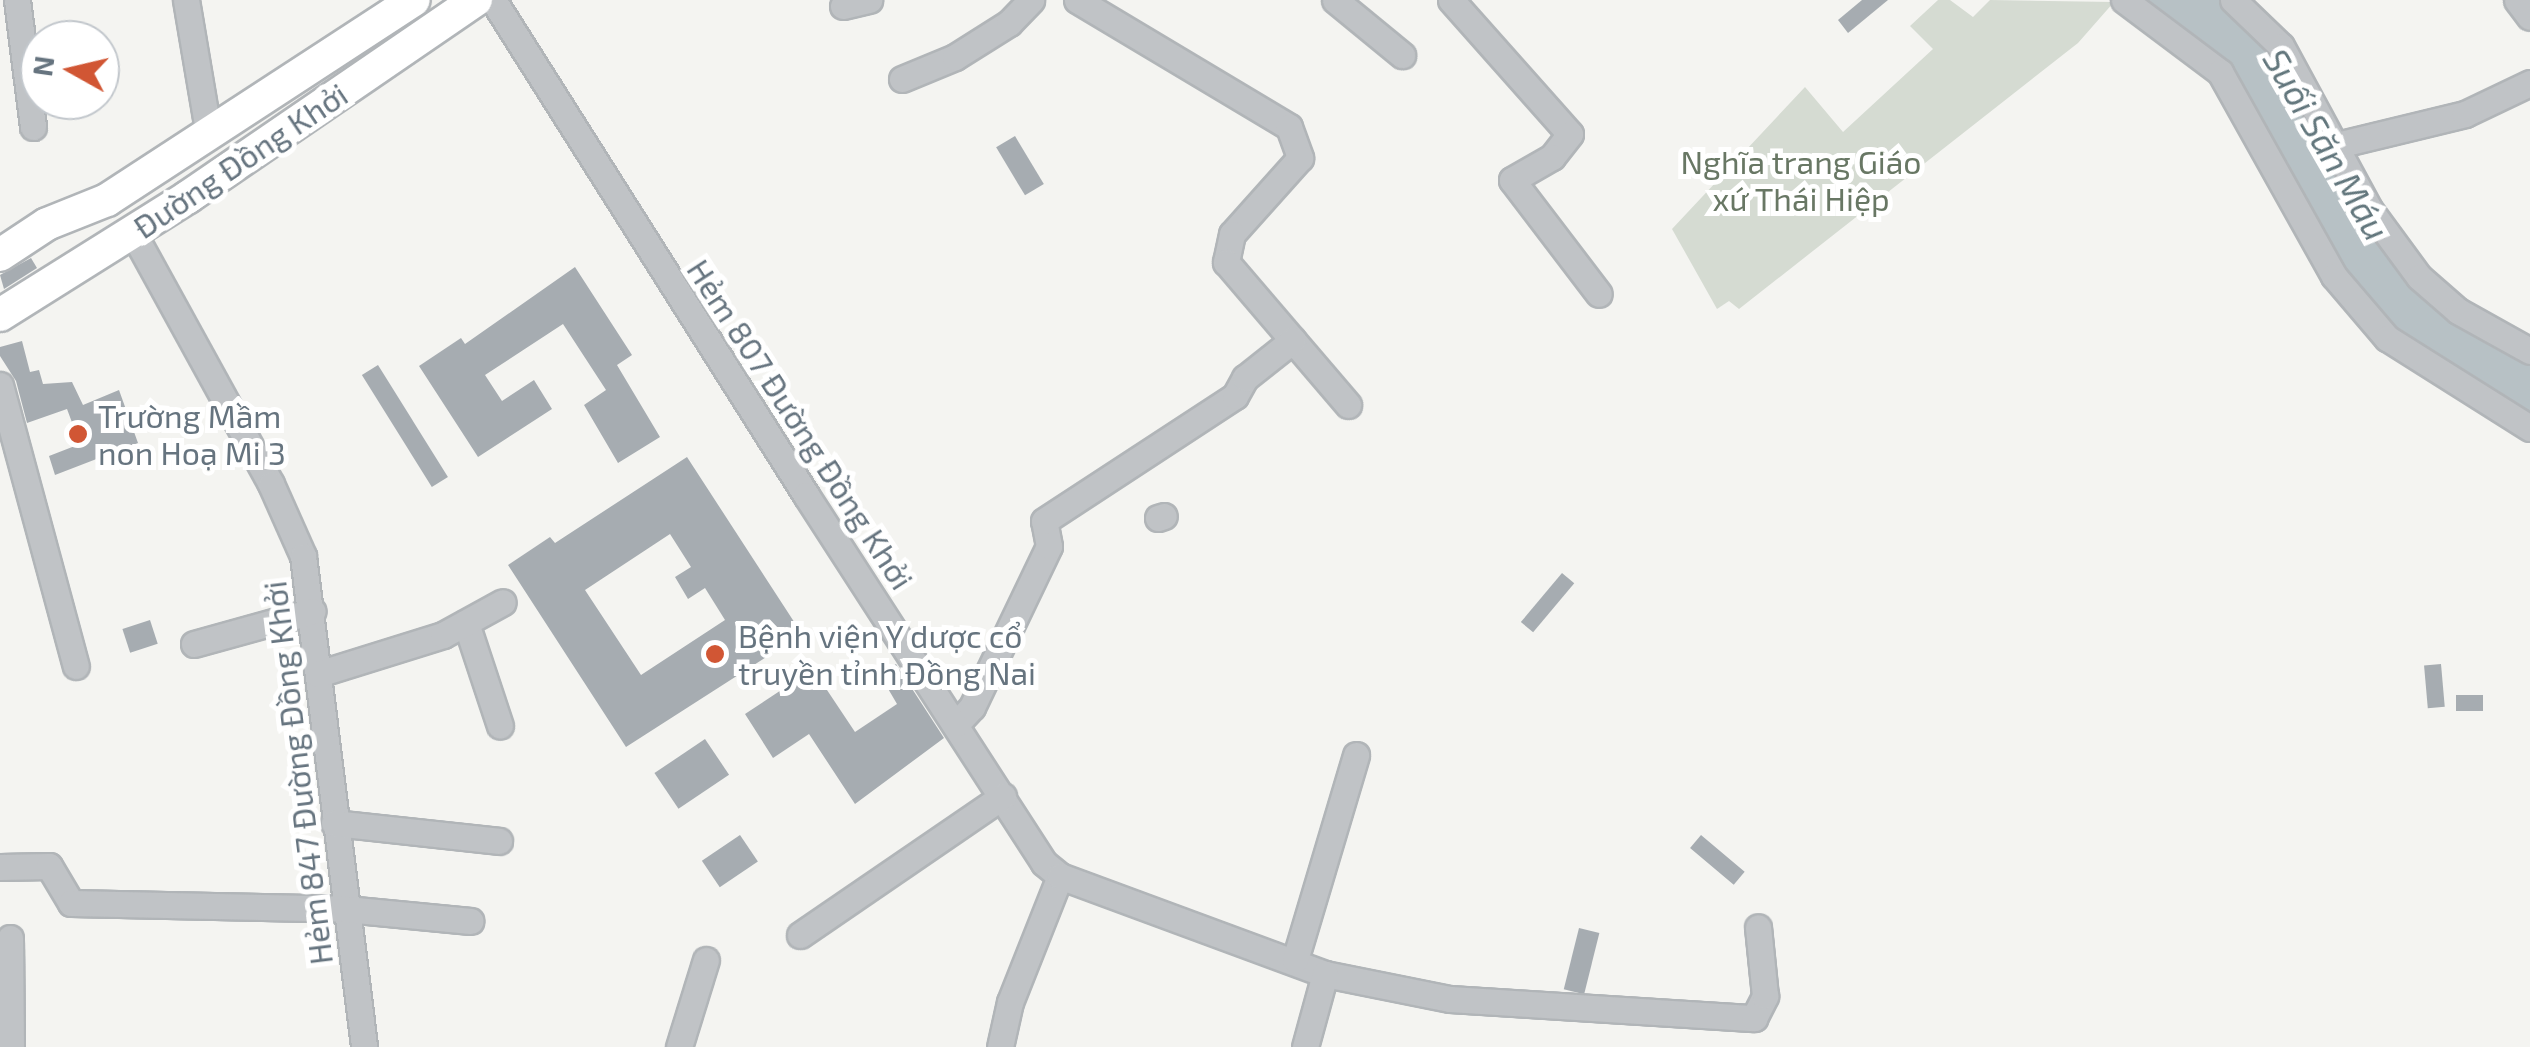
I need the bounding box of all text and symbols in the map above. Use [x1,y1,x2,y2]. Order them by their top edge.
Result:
north arrow [20,20,120,120]
water label: Suối Săn Máu [2255,41,2399,247]
text: N [24,54,61,78]
street label: Đường Đồng Khởi [126,74,354,246]
park label: Nghĩa trang Giáo xứ Thái Hiệp [1680,143,1922,218]
street label: Hẻm 807 Đường Đồng Khởi [680,252,922,596]
place label: Trường Mầm non Hoạ Mi 3 [98,397,286,472]
marker: Trường Mầm non Hoạ Mi 3 [67,423,89,445]
street label: Hẻm 847 Đường Đồng Khởi [254,579,340,967]
place label: Bệnh viện Y dược cổ truyền tỉnh Đồng Nai [738,617,1037,692]
marker: Bệnh viện Y dược cổ truyền tỉnh Đồng Nai [702,641,728,667]

